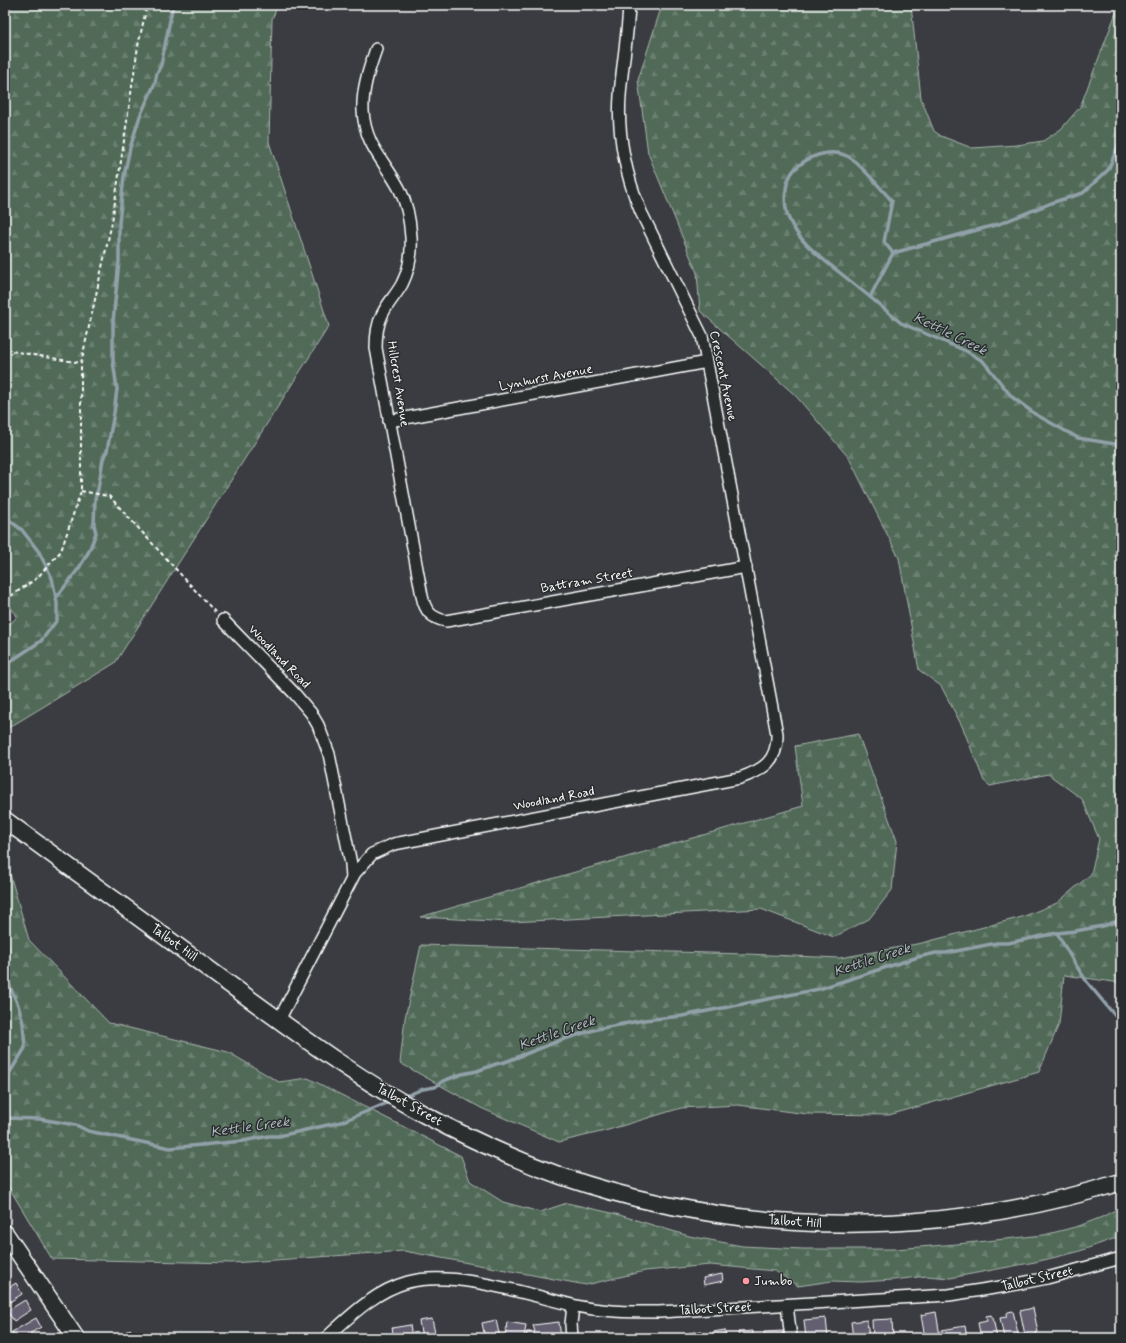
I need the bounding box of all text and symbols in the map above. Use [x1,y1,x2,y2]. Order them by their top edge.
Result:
water label: Kettle Creek [910,309,990,360]
street label: Crescent Avenue [705,329,741,423]
street label: Hillcrest Avenue [383,340,413,428]
street label: Lynhurst Avenue [498,361,594,395]
street label: Battram Street [539,564,635,598]
street label: Woodland Road [244,621,314,693]
street label: Woodland Road [512,783,596,815]
street label: Talbot Hill [147,920,201,966]
water label: Kettle Creek [831,939,913,981]
water label: Kettle Creek [517,1011,598,1054]
street label: Talbot Street [373,1080,445,1130]
water label: Kettle Creek [209,1112,291,1141]
street label: Talbot Hill [767,1212,823,1232]
street label: Talbot Street [999,1262,1075,1295]
place label: Jumbo [754,1273,792,1290]
marker: Jumbo [741,1276,751,1286]
street label: Talbot Street [678,1299,752,1319]

